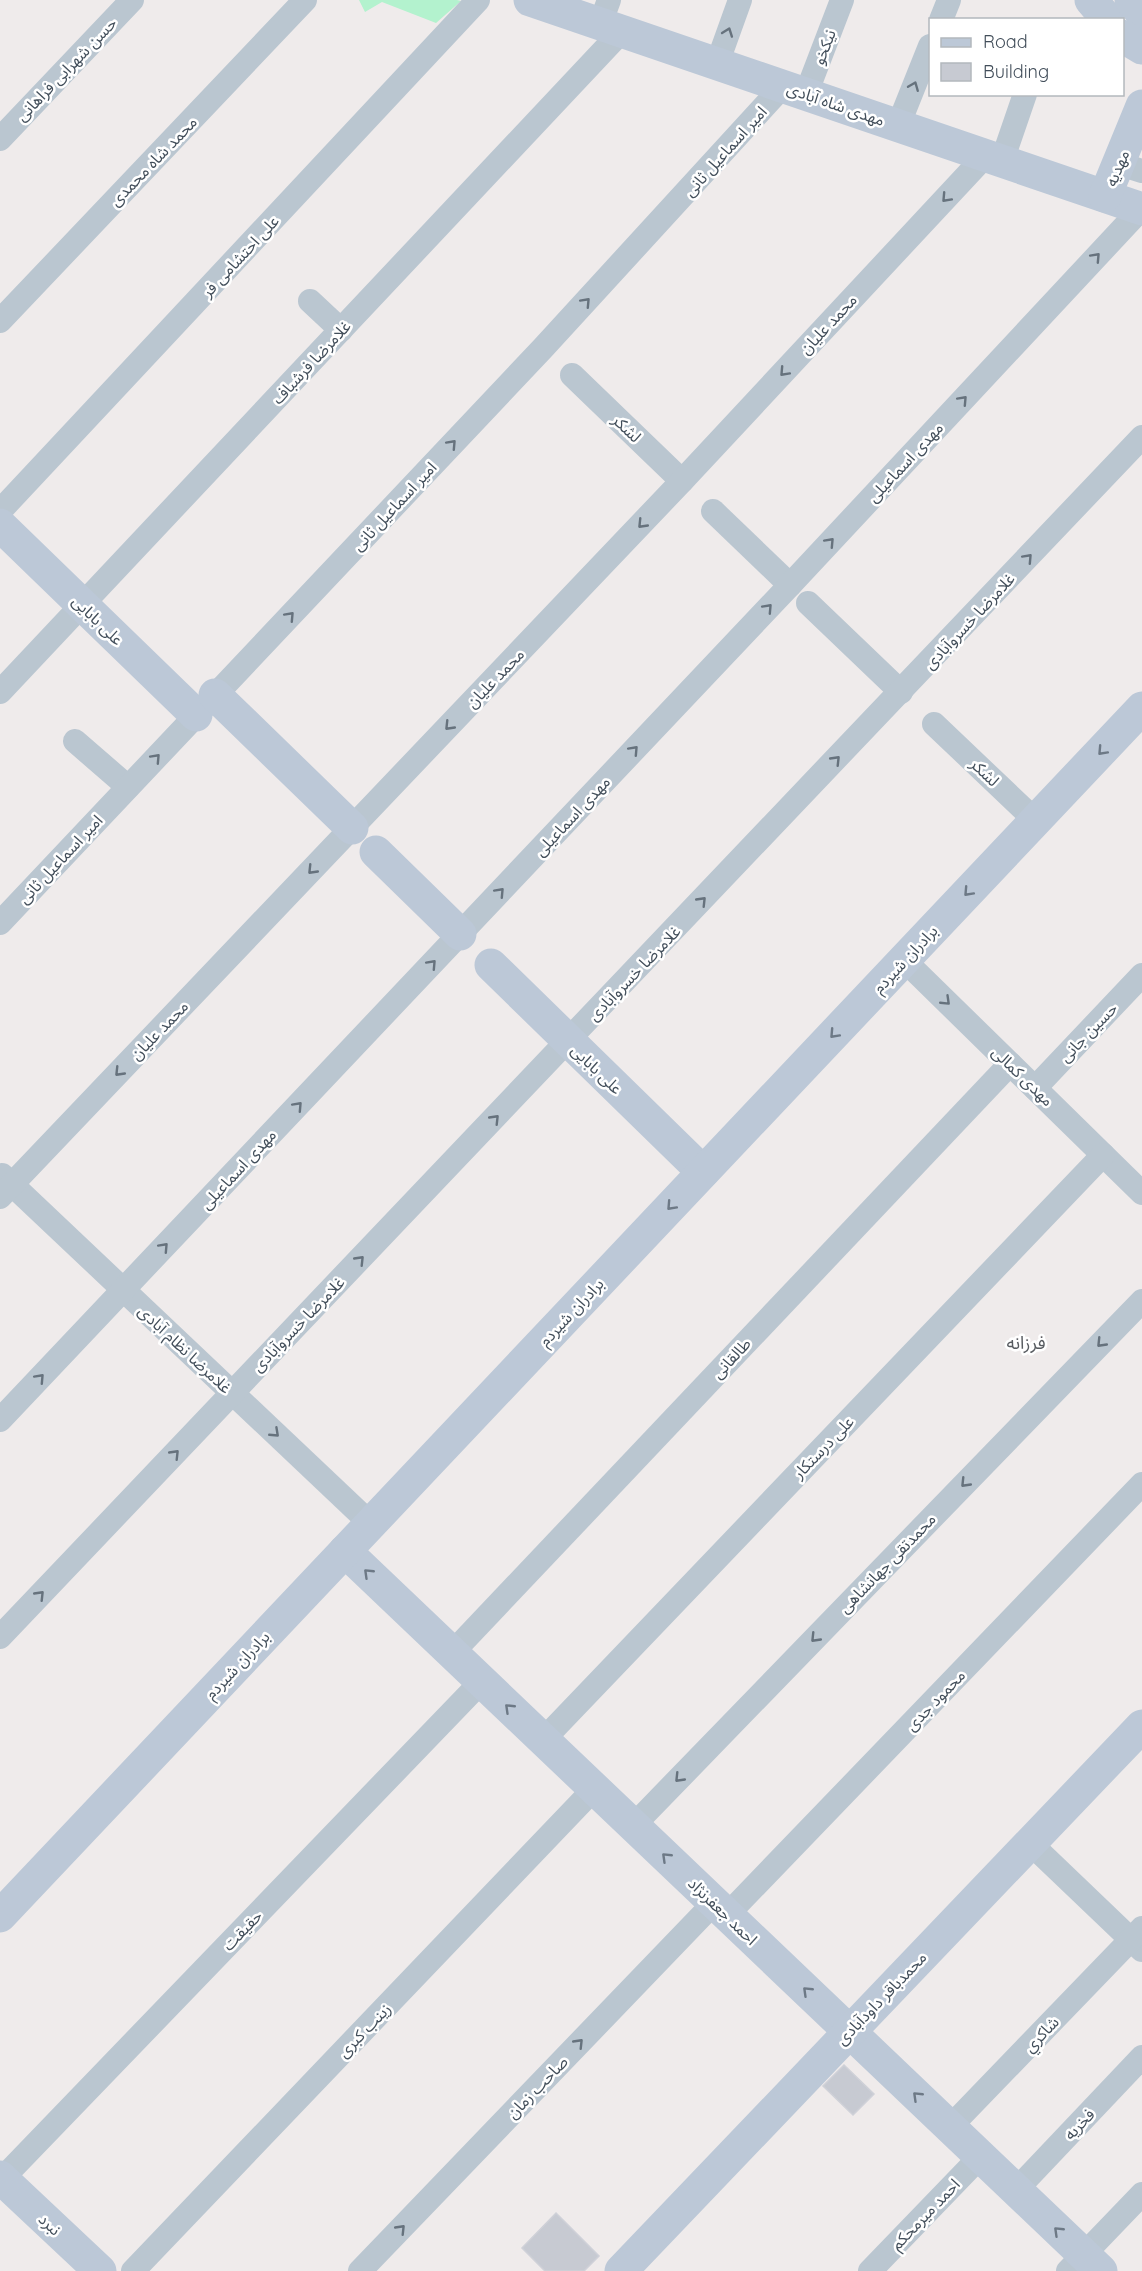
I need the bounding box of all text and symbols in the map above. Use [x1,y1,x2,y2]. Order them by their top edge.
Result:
street label: حسن شهرابی فراهانی [11,13,121,125]
legend [929,18,1124,96]
one-way arrow [721,27,734,38]
street label: نیکخو [808,27,840,67]
text: Road [983,30,1028,53]
text: Building [983,60,1049,83]
street label: مهدی شاه آبادی [784,78,888,130]
one-way arrow [907,81,920,92]
street label: امیر اسماعیل ثانی [679,102,771,200]
street label: محمد شاه محمدی [105,112,201,210]
street label: مهدیه [1100,147,1134,189]
one-way arrow [942,191,953,202]
street label: علی احتشامی فر [196,211,283,302]
one-way arrow [1088,253,1099,264]
street label: محمد علیان [795,290,861,358]
one-way arrow [579,298,590,309]
street label: غلامرضا فرشباف [267,316,355,408]
one-way arrow [780,365,791,375]
one-way arrow [956,396,967,406]
street label: لشكر [608,409,646,446]
street label: مهدی اسماعیلی [863,418,947,506]
one-way arrow [445,440,456,451]
street label: امیر اسماعیل ثانی [348,457,440,555]
one-way arrow [638,516,649,527]
one-way arrow [823,539,834,549]
one-way arrow [1021,554,1032,565]
street label: غلامرضا خسروآبادی [919,569,1019,673]
street label: علی بابایی [68,591,128,649]
one-way arrow [761,605,772,615]
one-way arrow [282,613,293,624]
street label: محمد علیان [462,644,528,712]
one-way arrow [446,718,457,729]
one-way arrow [1098,744,1109,754]
one-way arrow [627,746,638,757]
street label: لشكر [966,753,1004,790]
one-way arrow [148,754,159,765]
one-way arrow [829,757,840,767]
street label: مهدی اسماعیلی [530,772,614,860]
street label: امیر اسماعیل ثانی [14,810,106,908]
one-way arrow [308,863,319,874]
one-way arrow [964,886,975,896]
one-way arrow [493,888,504,899]
one-way arrow [694,898,705,909]
street label: غلامرضا خسروآبادی [584,921,684,1025]
street label: برادران شیردم [868,921,944,999]
one-way arrow [425,961,436,971]
one-way arrow [938,993,949,1004]
street label: محمد علیان [126,996,192,1064]
street label: حسین جانی [1055,998,1121,1066]
one-way arrow [830,1027,841,1038]
street label: علی بابایی [567,1040,627,1098]
street label: مهدی کمالی [988,1042,1058,1110]
one-way arrow [115,1066,126,1076]
one-way arrow [290,1102,301,1113]
one-way arrow [487,1115,498,1126]
street label: مهدی اسماعیلی [196,1125,280,1213]
one-way arrow [667,1200,678,1210]
one-way arrow [156,1244,167,1255]
one-way arrow [353,1256,364,1266]
street label: غلامرضا خسروآبادی [248,1272,348,1376]
street label: برادران شیردم [534,1274,610,1352]
street label: غلامرضا نظام آبادی [132,1301,236,1400]
district label: فرزانه [1006,1331,1046,1354]
street label: طالقانی [707,1333,755,1382]
one-way arrow [1098,1336,1109,1347]
one-way arrow [33,1374,44,1385]
street label: علی درستکار [788,1412,858,1483]
one-way arrow [268,1426,279,1437]
one-way arrow [168,1450,179,1460]
one-way arrow [962,1476,973,1487]
street label: محمدتقی جهانشاهی [834,1509,940,1617]
one-way arrow [365,1570,376,1581]
one-way arrow [33,1591,44,1602]
street label: برادران شیردم [200,1627,276,1705]
one-way arrow [811,1631,822,1642]
street label: محمود جدی [901,1665,969,1735]
one-way arrow [506,1704,516,1715]
one-way arrow [675,1771,686,1781]
one-way arrow [662,1853,672,1864]
street label: احمد جعفرنژاد [684,1873,762,1949]
street label: حقیقت [218,1906,266,1954]
street label: محمدباقر داودآبادی [831,1947,931,2049]
one-way arrow [803,1988,814,1999]
street label: زینب کبری [333,1999,395,2061]
street label: شاكري [1019,2012,1065,2058]
one-way arrow [572,2039,583,2050]
street label: صاحب زمان [502,2051,572,2123]
one-way arrow [913,2092,924,2103]
street label: فخریه [1059,2104,1099,2144]
street label: احمد میرمحکم [886,2174,966,2256]
street label: نبرد [35,2209,65,2239]
one-way arrow [394,2225,405,2235]
one-way arrow [1055,2227,1066,2238]

